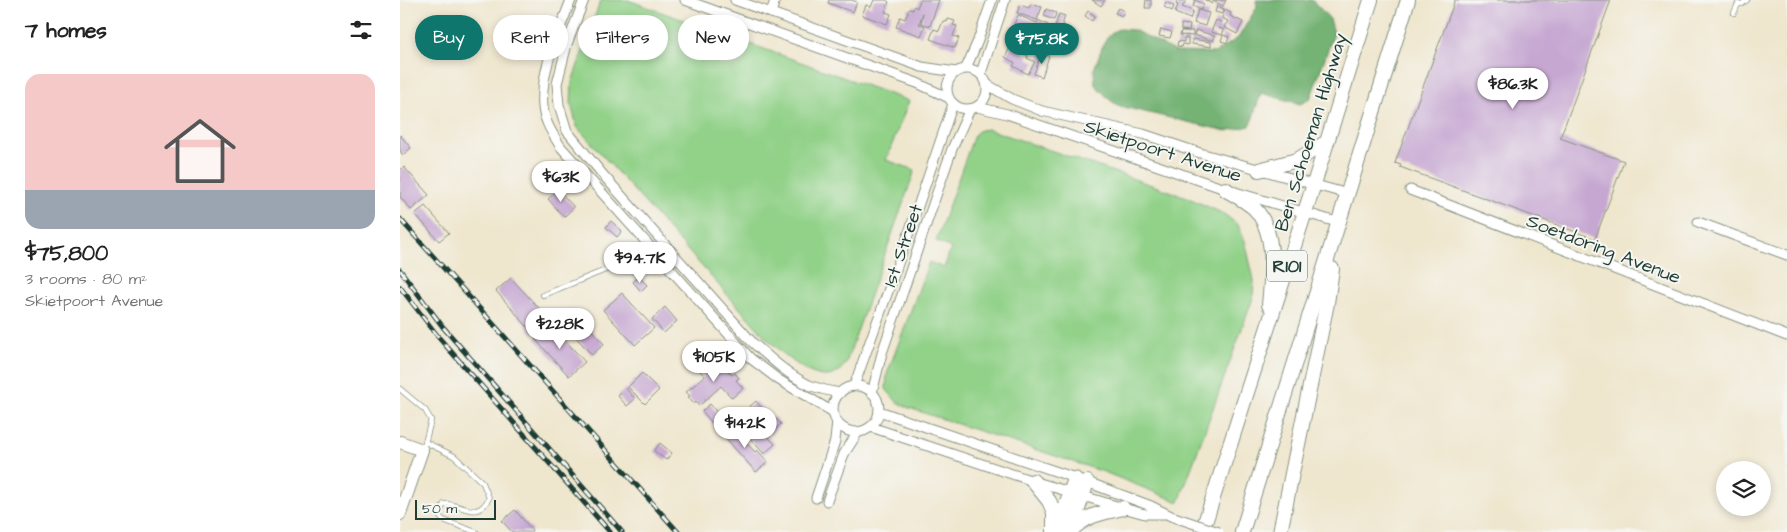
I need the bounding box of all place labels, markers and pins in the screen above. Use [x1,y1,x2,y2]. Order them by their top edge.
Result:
pin: $75.8K [1001,22,1083,65]
pin: $86.3K [1472,68,1554,110]
pin: $63K [531,160,591,203]
pin: $94.7K [599,242,681,284]
pin: $228K [525,308,595,350]
pin: $105K [679,340,749,383]
pin: $142K [710,406,780,449]

